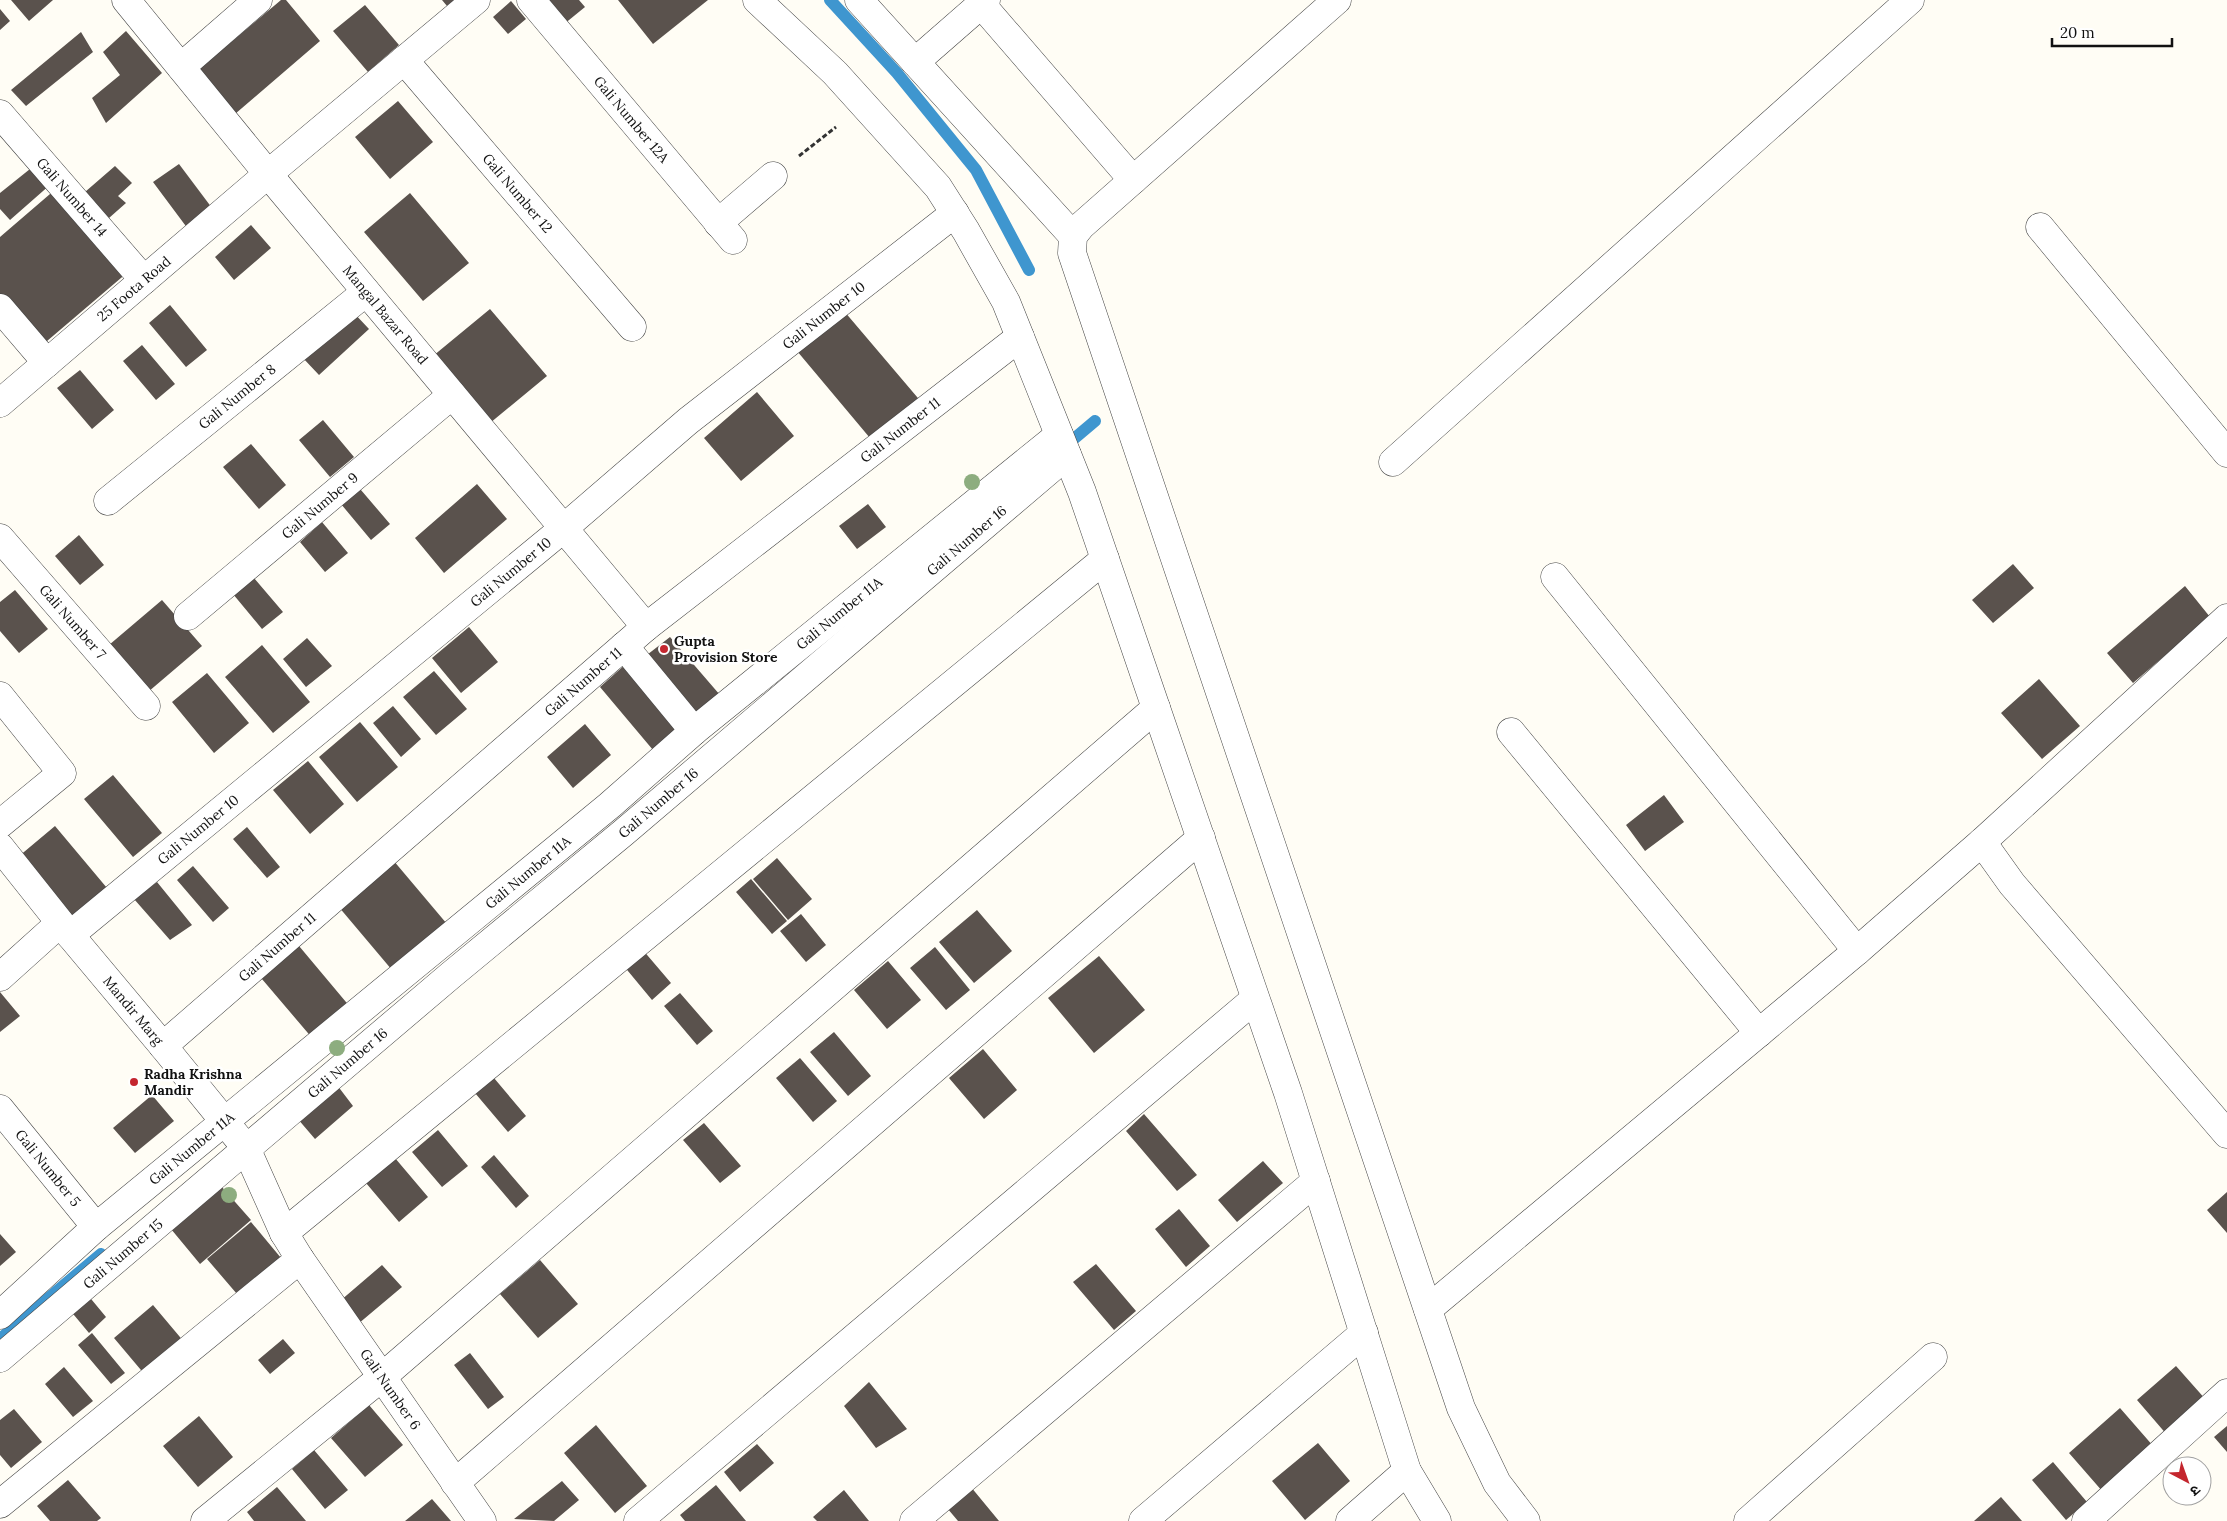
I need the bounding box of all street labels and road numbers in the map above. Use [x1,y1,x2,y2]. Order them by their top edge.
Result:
street label: Gali Number 12A [590,72,673,167]
street label: Gali Number 12 [479,150,557,237]
street label: Gali Number 14 [33,154,112,241]
street label: 25 Foota Road [93,252,174,325]
street label: Mangal Bazar Road [339,262,432,368]
street label: Gali Number 10 [779,277,869,353]
street label: Gali Number 8 [195,360,279,433]
street label: Gali Number 11 [856,393,944,467]
street label: Gali Number 9 [278,468,362,543]
street label: Gali Number 16 [923,501,1010,580]
street label: Gali Number 10 [466,533,555,611]
street label: Gali Number 11A [792,573,886,654]
street label: Gali Number 7 [36,581,110,663]
street label: Gali Number 11 [541,643,625,720]
street label: Gali Number 16 [614,764,702,842]
street label: Gali Number 10 [154,791,243,868]
street label: Gali Number 11A [481,832,575,913]
street label: Gali Number 11 [235,909,319,986]
street label: Mandir Marg [99,972,167,1049]
street label: Gali Number 16 [304,1024,391,1102]
street label: Gali Number 11A [145,1108,238,1189]
street label: Gali Number 5 [11,1126,85,1210]
street label: Gali Number 15 [79,1215,166,1293]
street label: Gali Number 6 [356,1345,425,1433]

